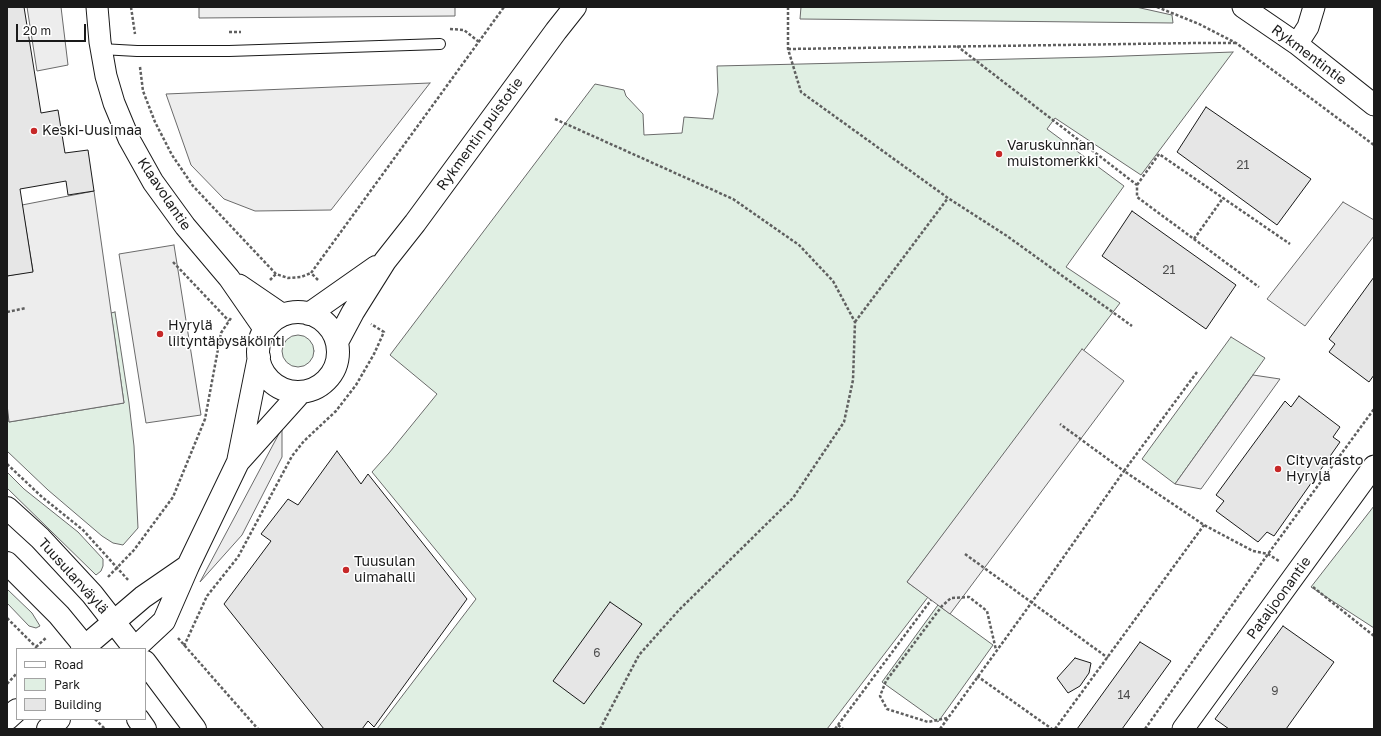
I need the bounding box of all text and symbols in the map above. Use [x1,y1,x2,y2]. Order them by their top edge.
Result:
scale bar [18,16,88,42]
street label: Rykmentintie [1268,21,1350,89]
text: 20 m [23,23,51,38]
street label: Rykmentin puistotie [433,74,527,194]
place label: Keski-Uusimaa [42,123,142,139]
marker: Keski-Uusimaa [29,126,39,136]
place label: Varuskunnan muistomerkki [1007,138,1099,170]
marker: Varuskunnan muistomerkki [994,149,1004,159]
street label: Klaavolantie [134,155,194,233]
house number: 21 [1237,158,1249,172]
house number: 21 [1163,263,1175,277]
place label: Hyrylä liityntäpysäköinti [168,318,285,350]
marker: Hyrylä liityntäpysäköinti [155,329,165,339]
place label: Cityvarasto Hyrylä [1286,453,1363,486]
marker: Cityvarasto Hyrylä [1273,464,1283,474]
street label: Tuusulanväylä [35,535,111,617]
place label: Tuusulan uimahalli [354,554,416,586]
street label: Pataljoonantie [1243,554,1315,642]
marker: Tuusulan uimahalli [341,565,351,575]
house number: 6 [593,646,601,660]
legend [16,648,146,720]
text: Road [54,657,83,672]
text: Park [54,677,80,692]
house number: 9 [1271,684,1279,698]
house number: 14 [1117,688,1131,702]
text: Building [54,697,102,712]

